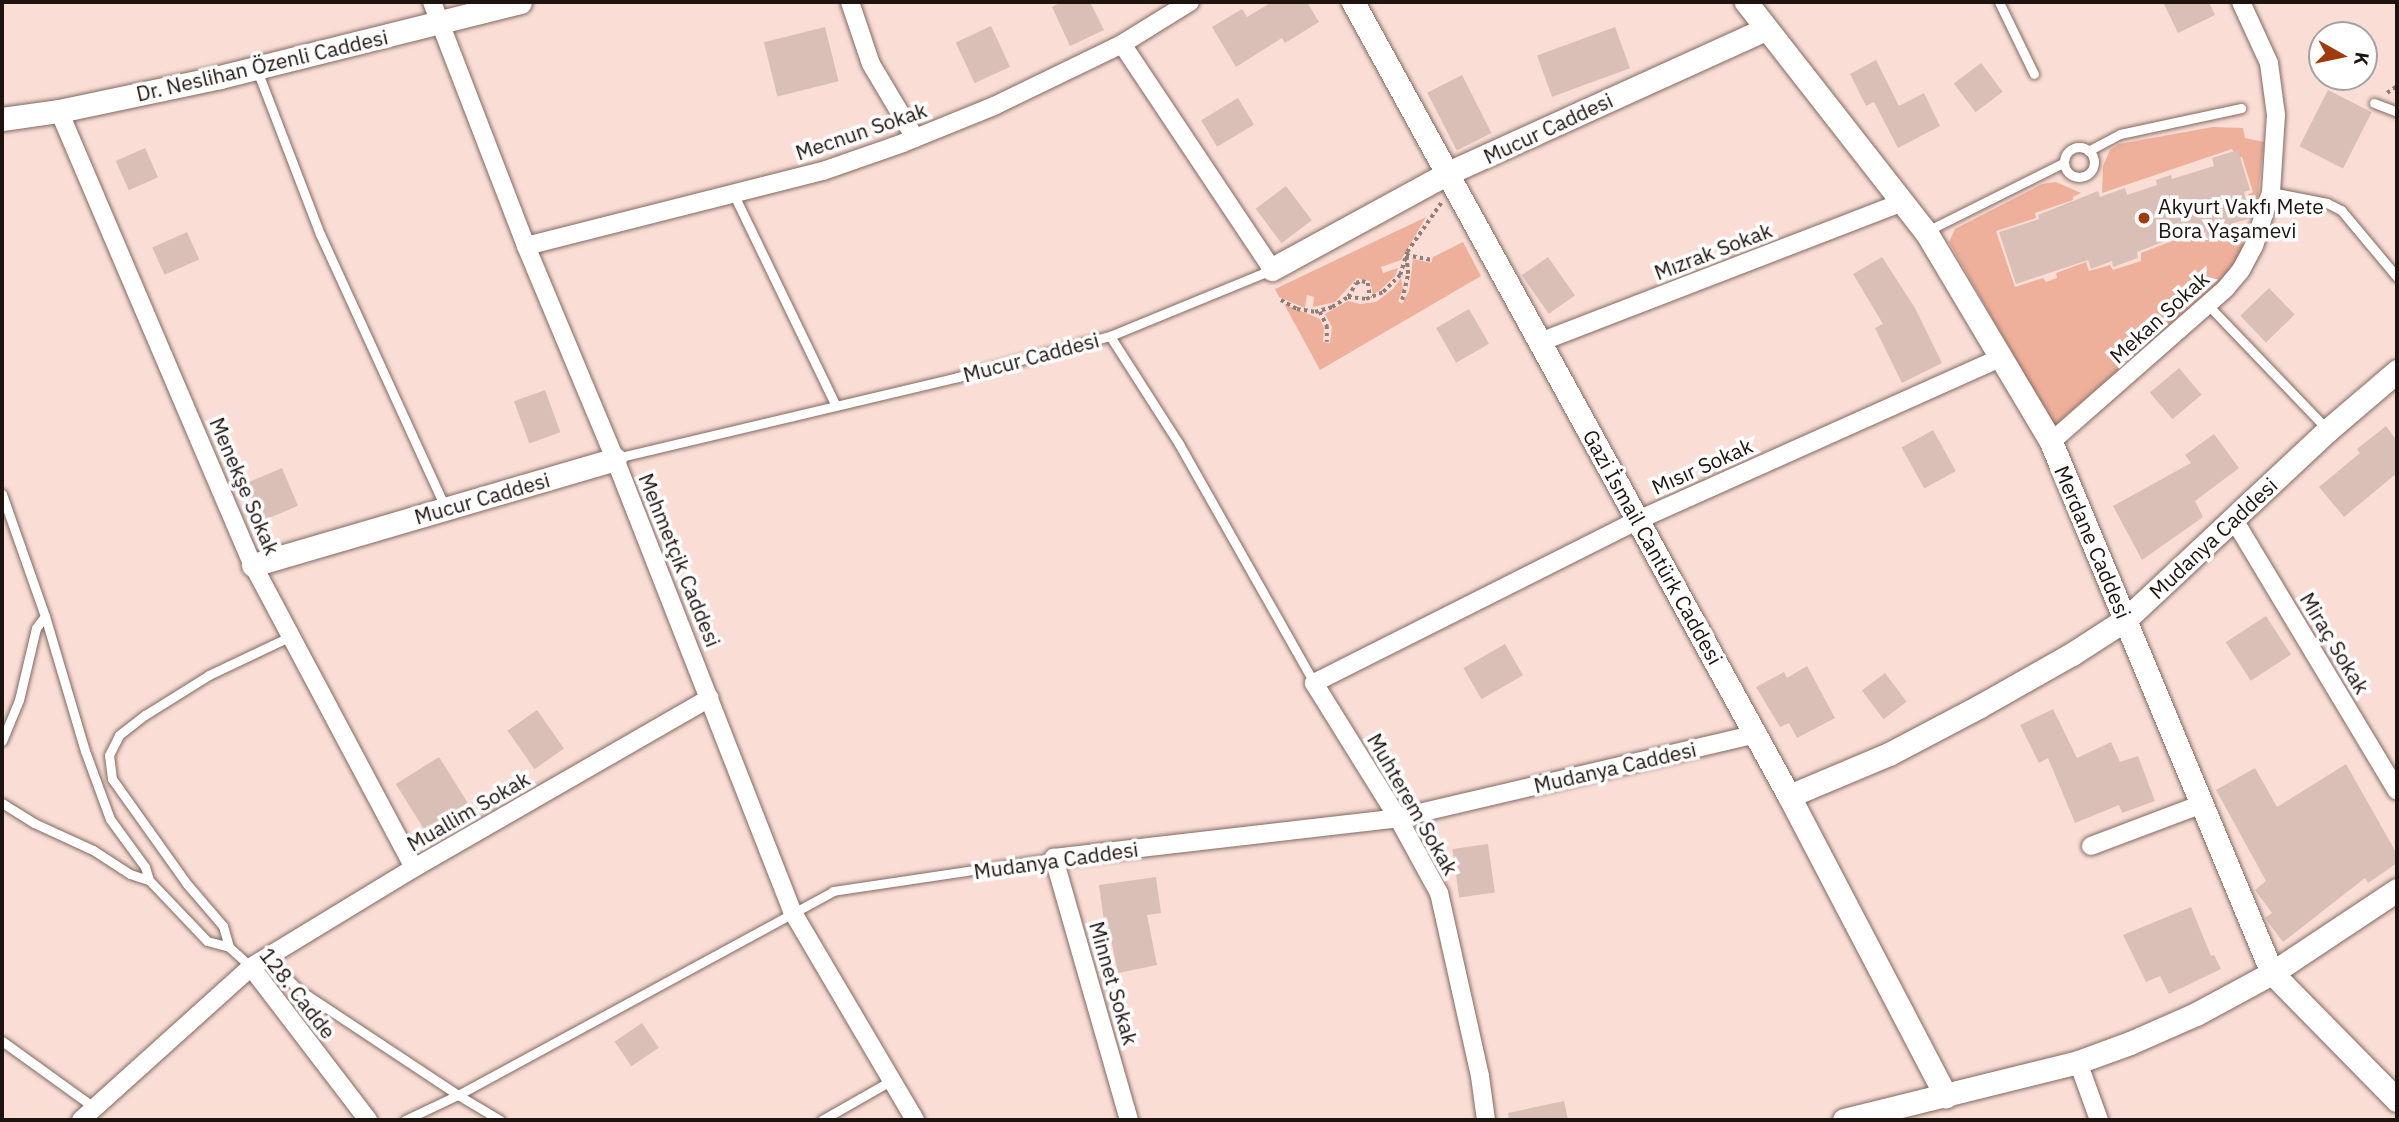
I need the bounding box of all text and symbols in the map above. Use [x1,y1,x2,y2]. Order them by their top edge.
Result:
north arrow [2308,21,2378,91]
street label: Dr. Neslihan Özenli Caddesi [134,24,390,106]
text: K [2349,51,2375,67]
street label: Mucur Caddesi [1479,87,1617,169]
street label: Mecnun Sokak [792,97,930,165]
place label: Akyurt Vakfı Mete Bora Yaşamevi [2158,193,2324,243]
marker: Akyurt Vakfı Mete Bora Yaşamevi [2136,210,2152,226]
street label: Mızrak Sokak [1651,217,1775,285]
street label: Mekan Sokak [2104,266,2214,368]
street label: Mucur Caddesi [960,327,1102,387]
street label: Menekşe Sokak [205,414,285,558]
street label: Gazi İsmail Cantürk Caddesi [1578,425,1728,669]
street label: Mısır Sokak [1648,433,1756,499]
street label: Merdane Caddesi [2049,462,2137,622]
street label: Mucur Caddesi [411,467,553,529]
street label: Mehmetçik Caddesi [634,469,726,651]
street label: Mudanya Caddesi [2144,472,2282,604]
street label: Miraç Sokak [2295,588,2375,698]
street label: Muhterem Sokak [1362,729,1464,879]
street label: Mudanya Caddesi [1531,736,1699,798]
street label: Muallim Sokak [402,766,534,856]
street label: Mudanya Caddesi [972,836,1140,884]
street label: Minnet Sokak [1084,918,1144,1048]
street label: 128. Cadde [255,942,341,1044]

